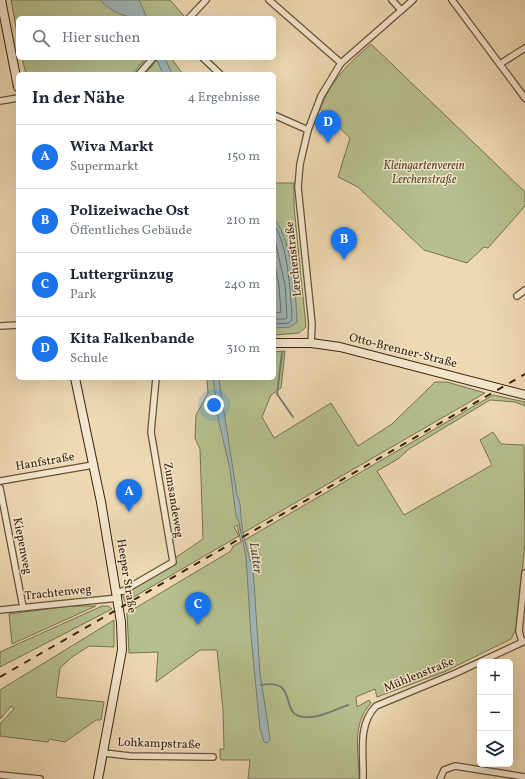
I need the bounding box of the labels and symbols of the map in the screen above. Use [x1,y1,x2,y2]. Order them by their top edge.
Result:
pin: D [315,110,341,143]
park label: Kleingartenverein Lerchenstraße [383,158,465,188]
street label: Lerchenstraße [282,220,306,297]
pin: B [331,227,357,260]
street label: Otto-Brenner-Straße [347,330,459,372]
your location [204,395,224,415]
street label: Hanfstraße [14,449,76,475]
street label: Zumsandeweg [159,461,187,539]
pin: A [116,479,142,512]
street label: Kiepenweg [9,516,35,576]
street label: Heeper Straße [112,538,140,615]
water label: Lutter [244,541,266,575]
street label: Trachtenweg [24,582,92,604]
pin: C [185,592,211,625]
street label: Mühlenstraße [381,654,457,696]
street label: Lohkampstraße [117,735,201,753]

